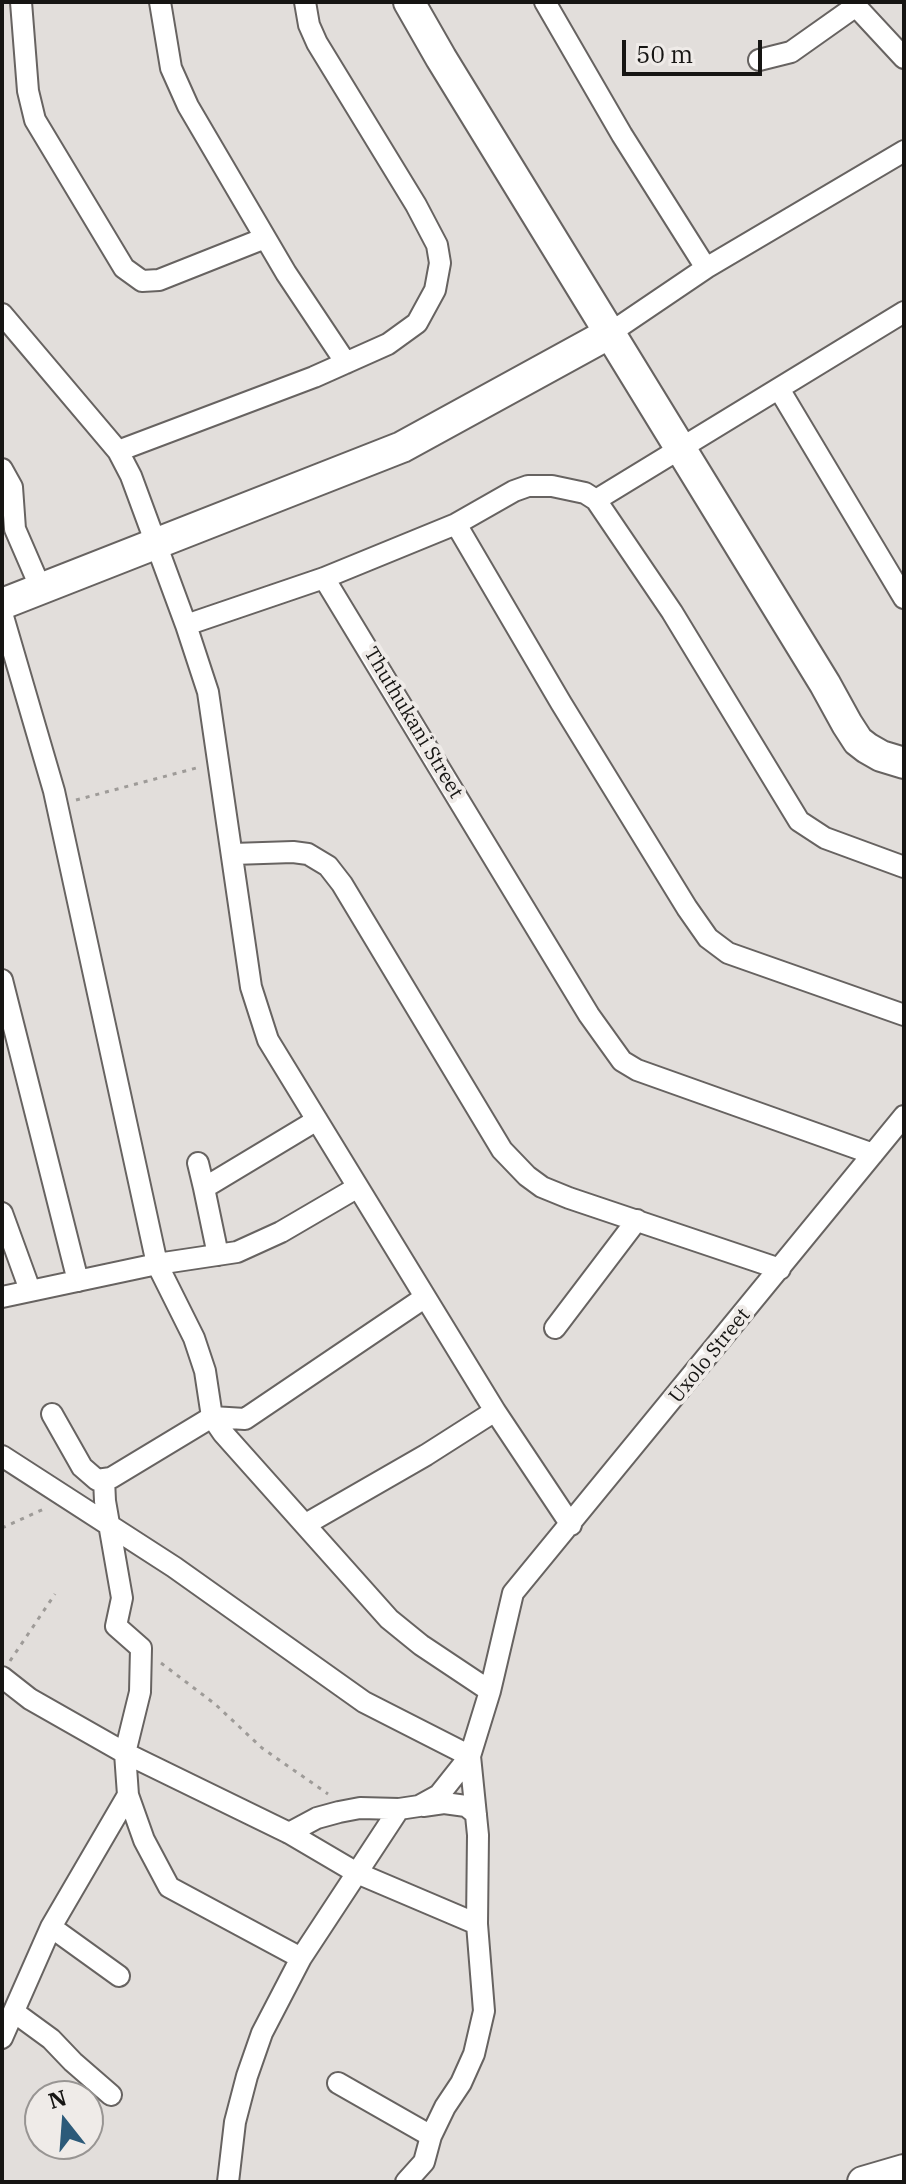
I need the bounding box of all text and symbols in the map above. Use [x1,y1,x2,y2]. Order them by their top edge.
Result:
scale bar [626,24,766,74]
text: 50 m [636,38,693,70]
street label: Thuthukani Street [358,643,468,803]
street label: Uxolo Street [665,1304,755,1408]
north arrow [24,2080,104,2160]
text: N [45,2082,70,2115]

